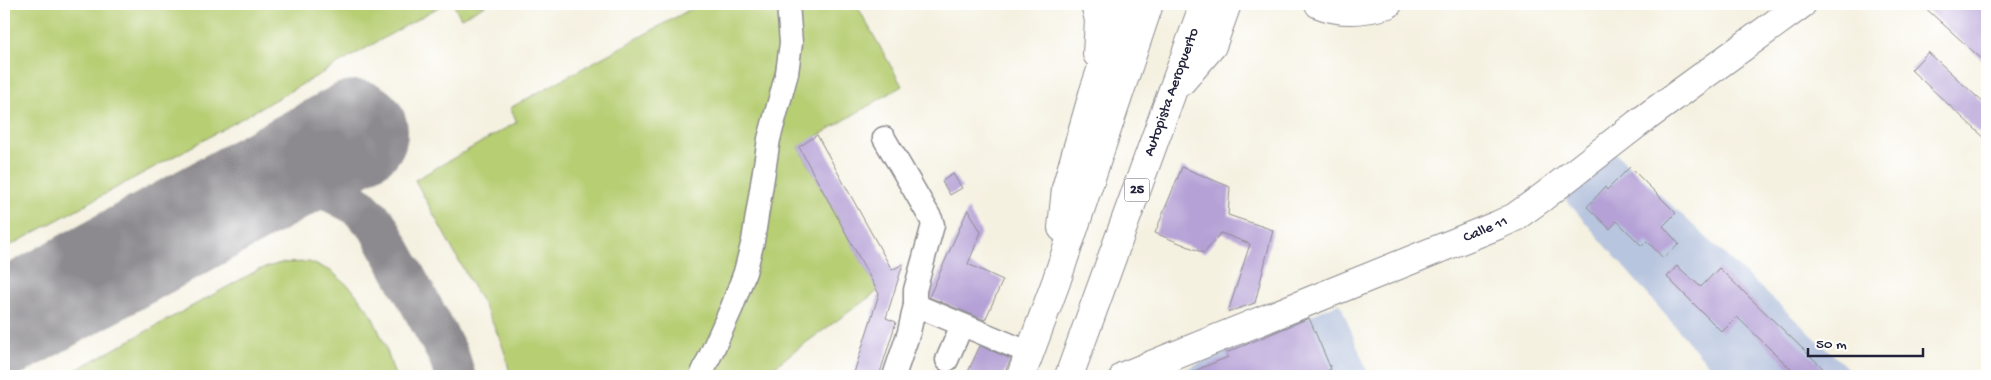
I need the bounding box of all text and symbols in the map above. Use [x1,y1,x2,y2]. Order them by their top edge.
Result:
street label: Autopista Aeropuerto [1141,25,1204,159]
road number: 25 [1124,178,1150,202]
street label: Calle 11 [1461,213,1511,247]
scale bar [1808,325,1924,357]
text: 50 m [1816,336,1847,354]

